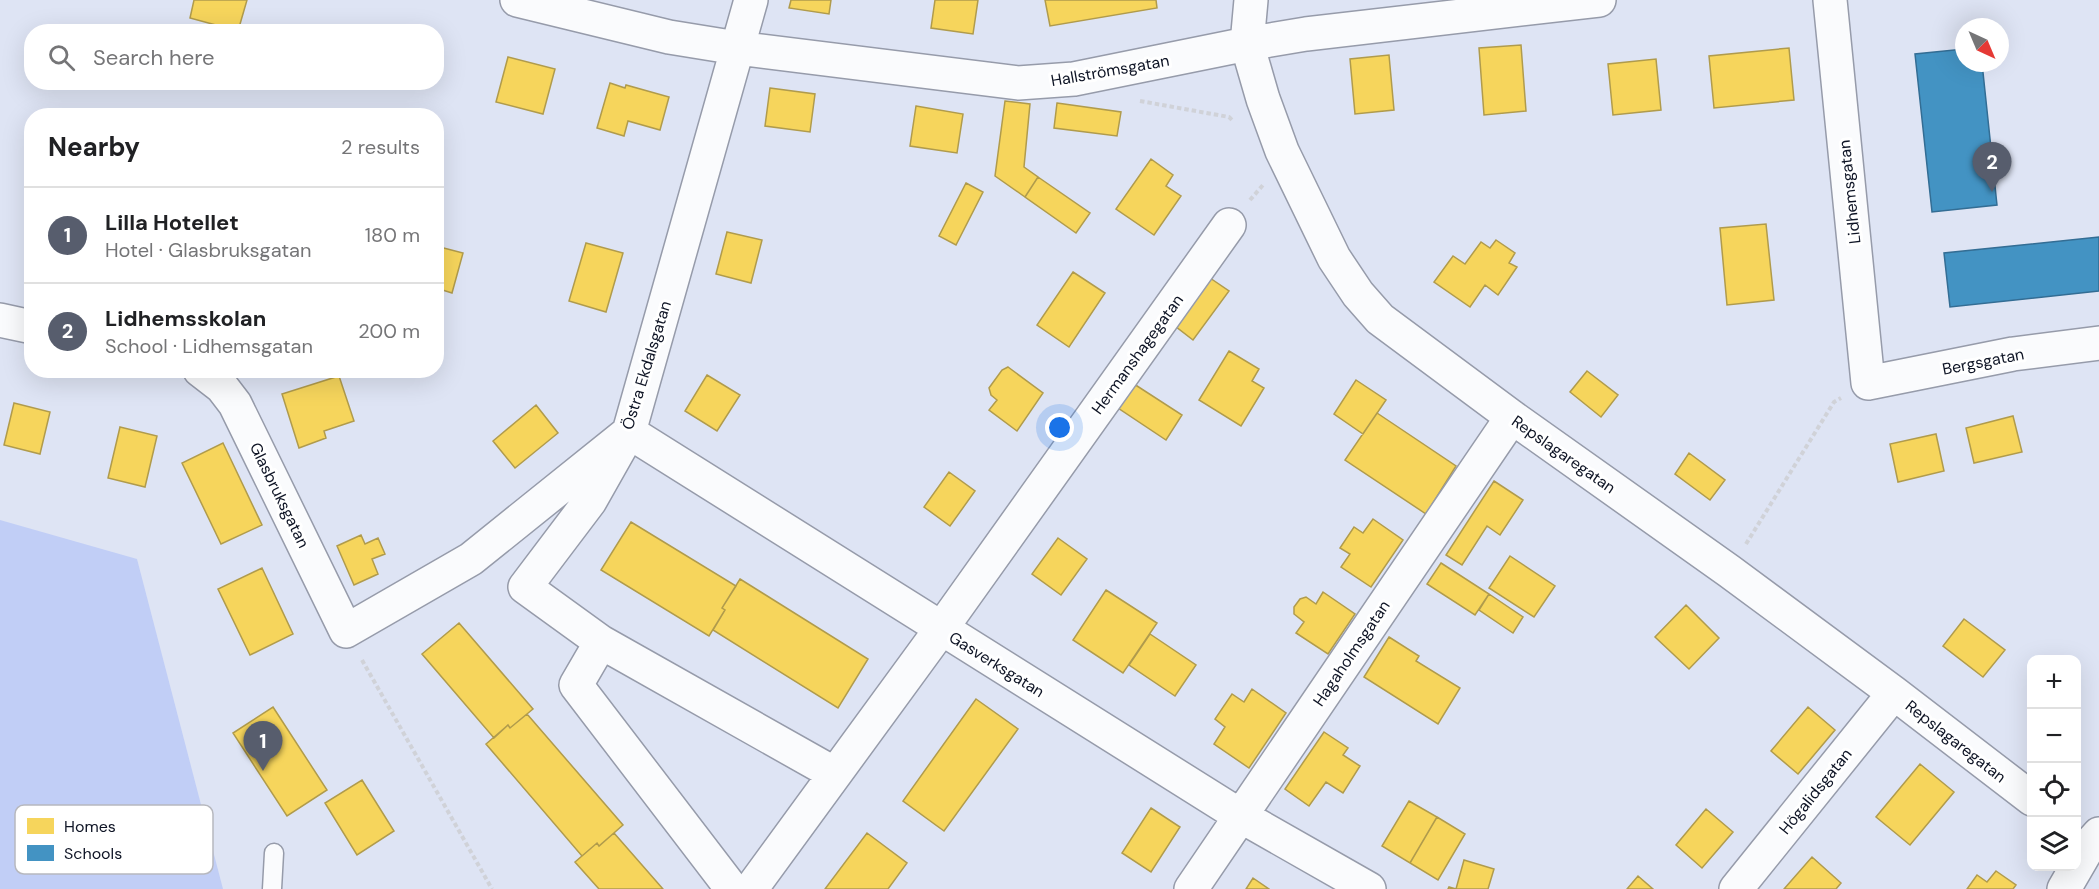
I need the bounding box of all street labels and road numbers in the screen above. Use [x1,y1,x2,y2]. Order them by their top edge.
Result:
street label: Hallströmsgatan [1049,50,1171,91]
street label: Lidhemsgatan [1834,139,1865,245]
street label: Hermanshagegatan [1087,290,1188,418]
street label: Östra Ekdalsgatan [617,298,676,432]
street label: Bergsgatan [1940,343,2026,380]
street label: Repslagaregatan [1508,411,1620,498]
street label: Glasbruksgatan [245,439,314,551]
street label: Hagaholmsgatan [1308,596,1395,710]
street label: Gasverksgatan [945,627,1048,702]
street label: Repslagaregatan [1901,695,2010,787]
street label: Högalidsgatan [1774,744,1857,839]

